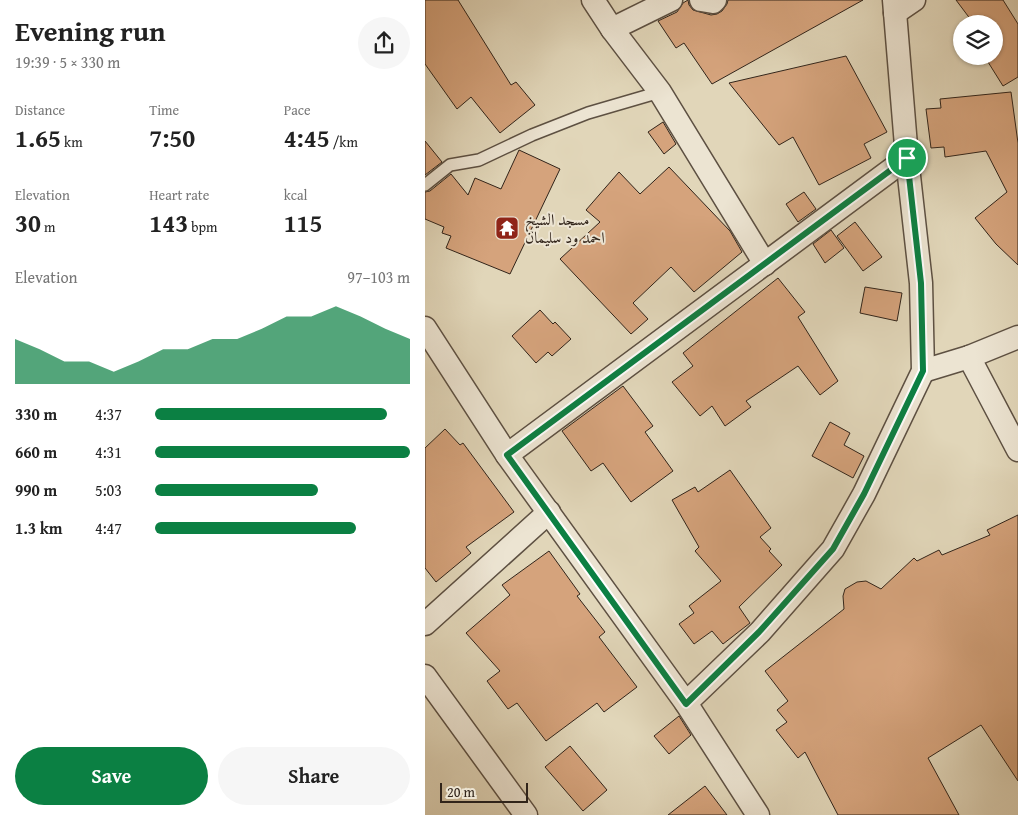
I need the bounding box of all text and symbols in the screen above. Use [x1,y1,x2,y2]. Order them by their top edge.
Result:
text: Evening run [15,10,166,51]
map controls [953,15,1003,65]
button: layers [953,15,1003,65]
button: share [358,17,410,69]
text: 19:39 · 5 × 330 m [15,50,120,74]
text: Distance [15,100,65,120]
text: Time [149,100,179,120]
text: Pace [284,100,311,120]
text: 1.65 [15,120,61,156]
text: 7:50 [149,120,195,156]
text: 4:45 [284,120,330,156]
text: km [61,132,83,152]
text: /km [330,132,358,152]
pin [886,137,928,179]
icon: arrive [893,144,921,172]
text: Elevation [15,185,70,205]
text: Heart rate [149,185,209,205]
text: kcal [284,185,308,205]
text: 30 [15,205,41,241]
text: 143 [149,205,188,241]
text: 115 [284,205,323,241]
place label: مسجد الشيخ احمد ود سليمان [525,207,605,249]
temple icon: مسجد الشيخ احمد ود سليمان [494,215,520,241]
text: m [41,217,55,237]
text: bpm [188,217,218,237]
text: Elevation [15,265,78,289]
text: 97–103 m [347,265,410,289]
text: 330 m [15,402,57,426]
text: 4:37 [95,402,122,426]
text: 660 m [15,440,57,464]
text: 4:31 [95,440,122,464]
text: 990 m [15,478,57,502]
text: 5:03 [95,478,122,502]
text: 1.3 km [15,516,62,540]
text: 4:47 [95,516,122,540]
button: Save [15,747,208,805]
button: Share [218,747,410,805]
scale bar [440,780,527,803]
text: 20 m [447,782,475,802]

